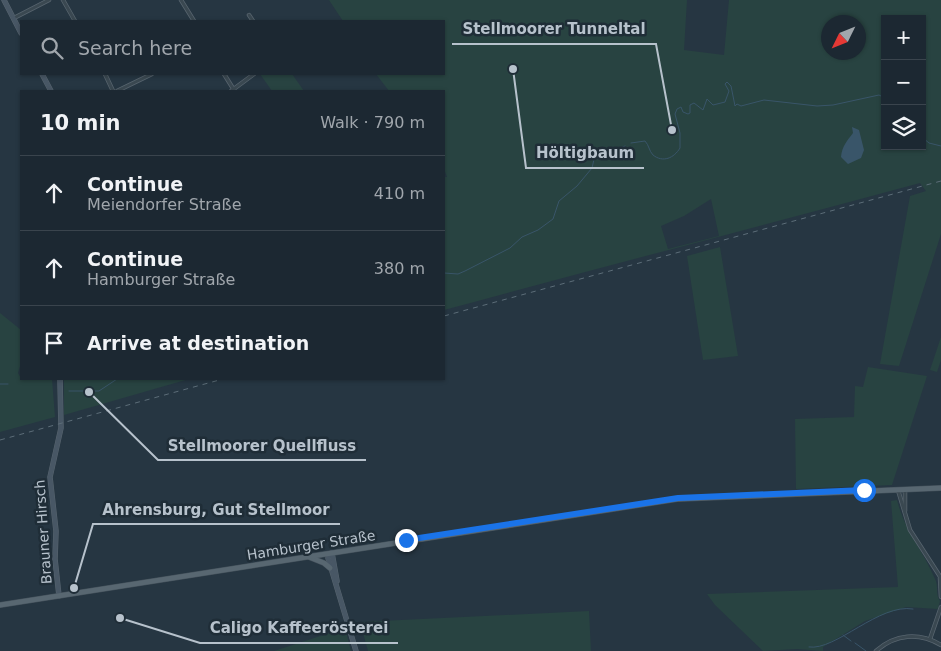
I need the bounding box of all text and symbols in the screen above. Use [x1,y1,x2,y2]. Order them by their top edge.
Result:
callout: Stellmoorer Tunneltal [452,14,656,44]
north arrow [821,15,866,60]
map controls [881,15,926,150]
button: + [881,15,926,60]
search box [20,20,445,75]
text: Stellmoorer Tunneltal [462,20,646,38]
icon: search [38,34,66,62]
text: Search here [78,37,192,59]
button: − [881,60,926,105]
button: layers [881,105,926,150]
text: 10 min [40,111,121,135]
text: Walk · 790 m [320,113,425,132]
callout: Höltigbaum [526,138,644,168]
text: Höltigbaum [536,144,634,162]
text: Continue [87,173,183,195]
icon: ahead [40,179,68,207]
text: 410 m [374,184,425,203]
text: Meiendorfer Straße [87,195,241,214]
text: Continue [87,248,183,270]
icon: ahead [40,254,68,282]
text: 380 m [374,259,425,278]
text: Hamburger Straße [87,270,235,289]
icon: arrive [40,329,68,357]
text: Arrive at destination [87,332,309,354]
callout: Stellmoorer Quellfluss [158,430,366,460]
text: Stellmoorer Quellfluss [168,437,356,455]
street label: Brauner Hirsch [31,479,55,585]
route start [853,479,876,502]
callout: Ahrensburg, Gut Stellmoor [93,494,340,524]
text: Ahrensburg, Gut Stellmoor [102,501,330,519]
street label: Hamburger Straße [246,527,376,563]
route end [395,529,418,552]
callout: Caligo Kaffeerösterei [200,613,398,643]
text: Caligo Kaffeerösterei [210,619,388,637]

